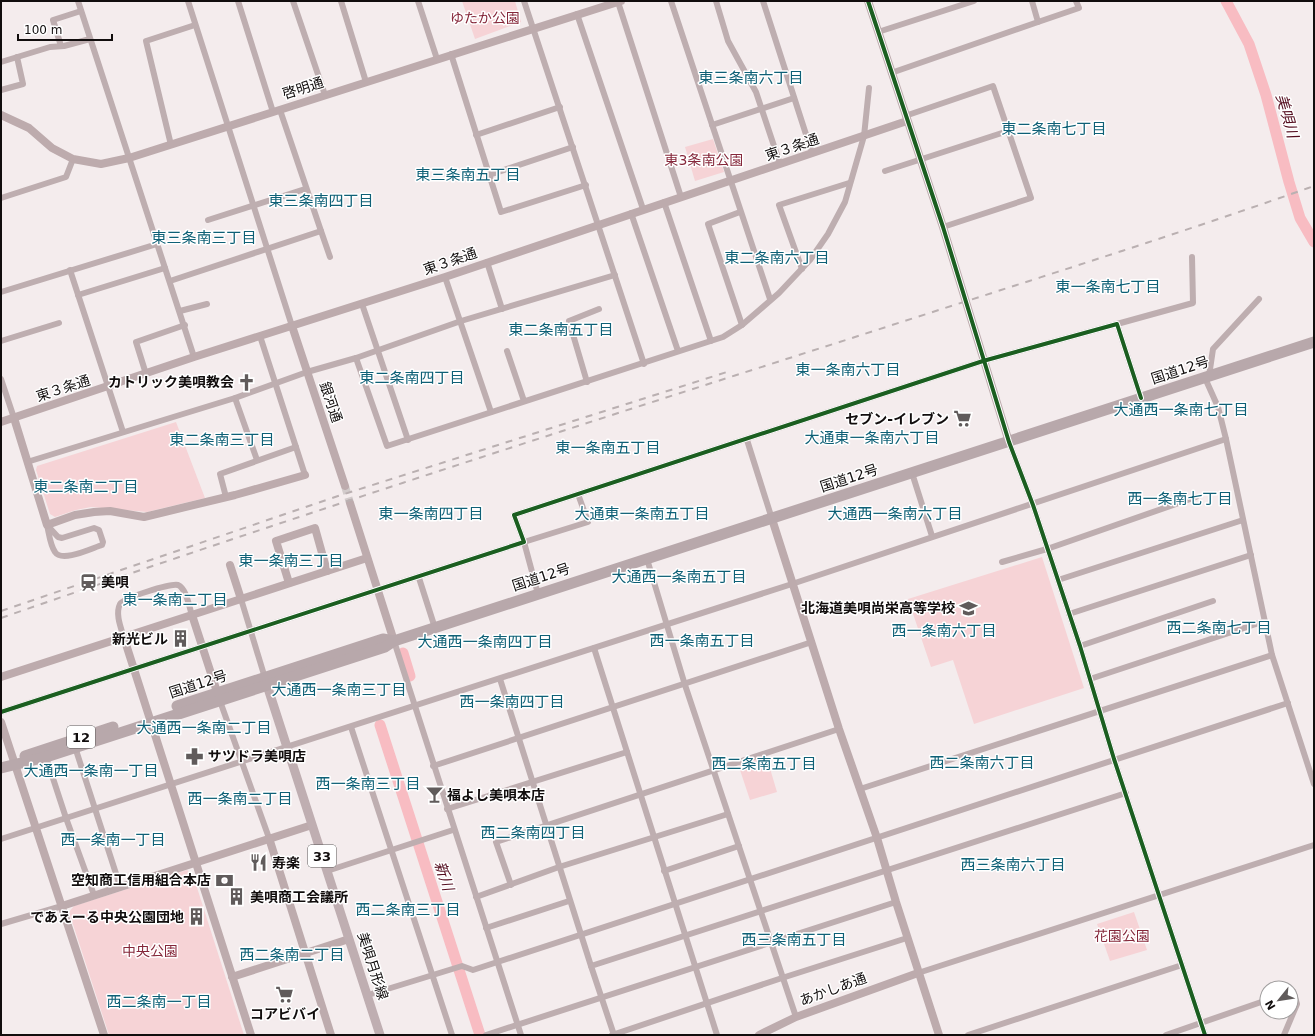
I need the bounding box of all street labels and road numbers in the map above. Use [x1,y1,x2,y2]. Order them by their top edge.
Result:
street label: 啓明通 [281,74,325,102]
street label: 東３条通 [763,130,821,164]
street label: 東３条通 [421,244,479,278]
street label: 国道12号 [1149,353,1211,387]
street label: 東３条通 [34,372,92,404]
street label: 銀河通 [317,380,345,424]
street label: 国道12号 [818,461,880,495]
street label: 国道12号 [510,560,572,594]
street label: 国道12号 [167,667,229,701]
road number: 12 [67,726,95,748]
road number: 33 [308,845,336,867]
street label: 美唄月形線 [355,930,391,1002]
street label: あかしあ通 [797,970,869,1008]

